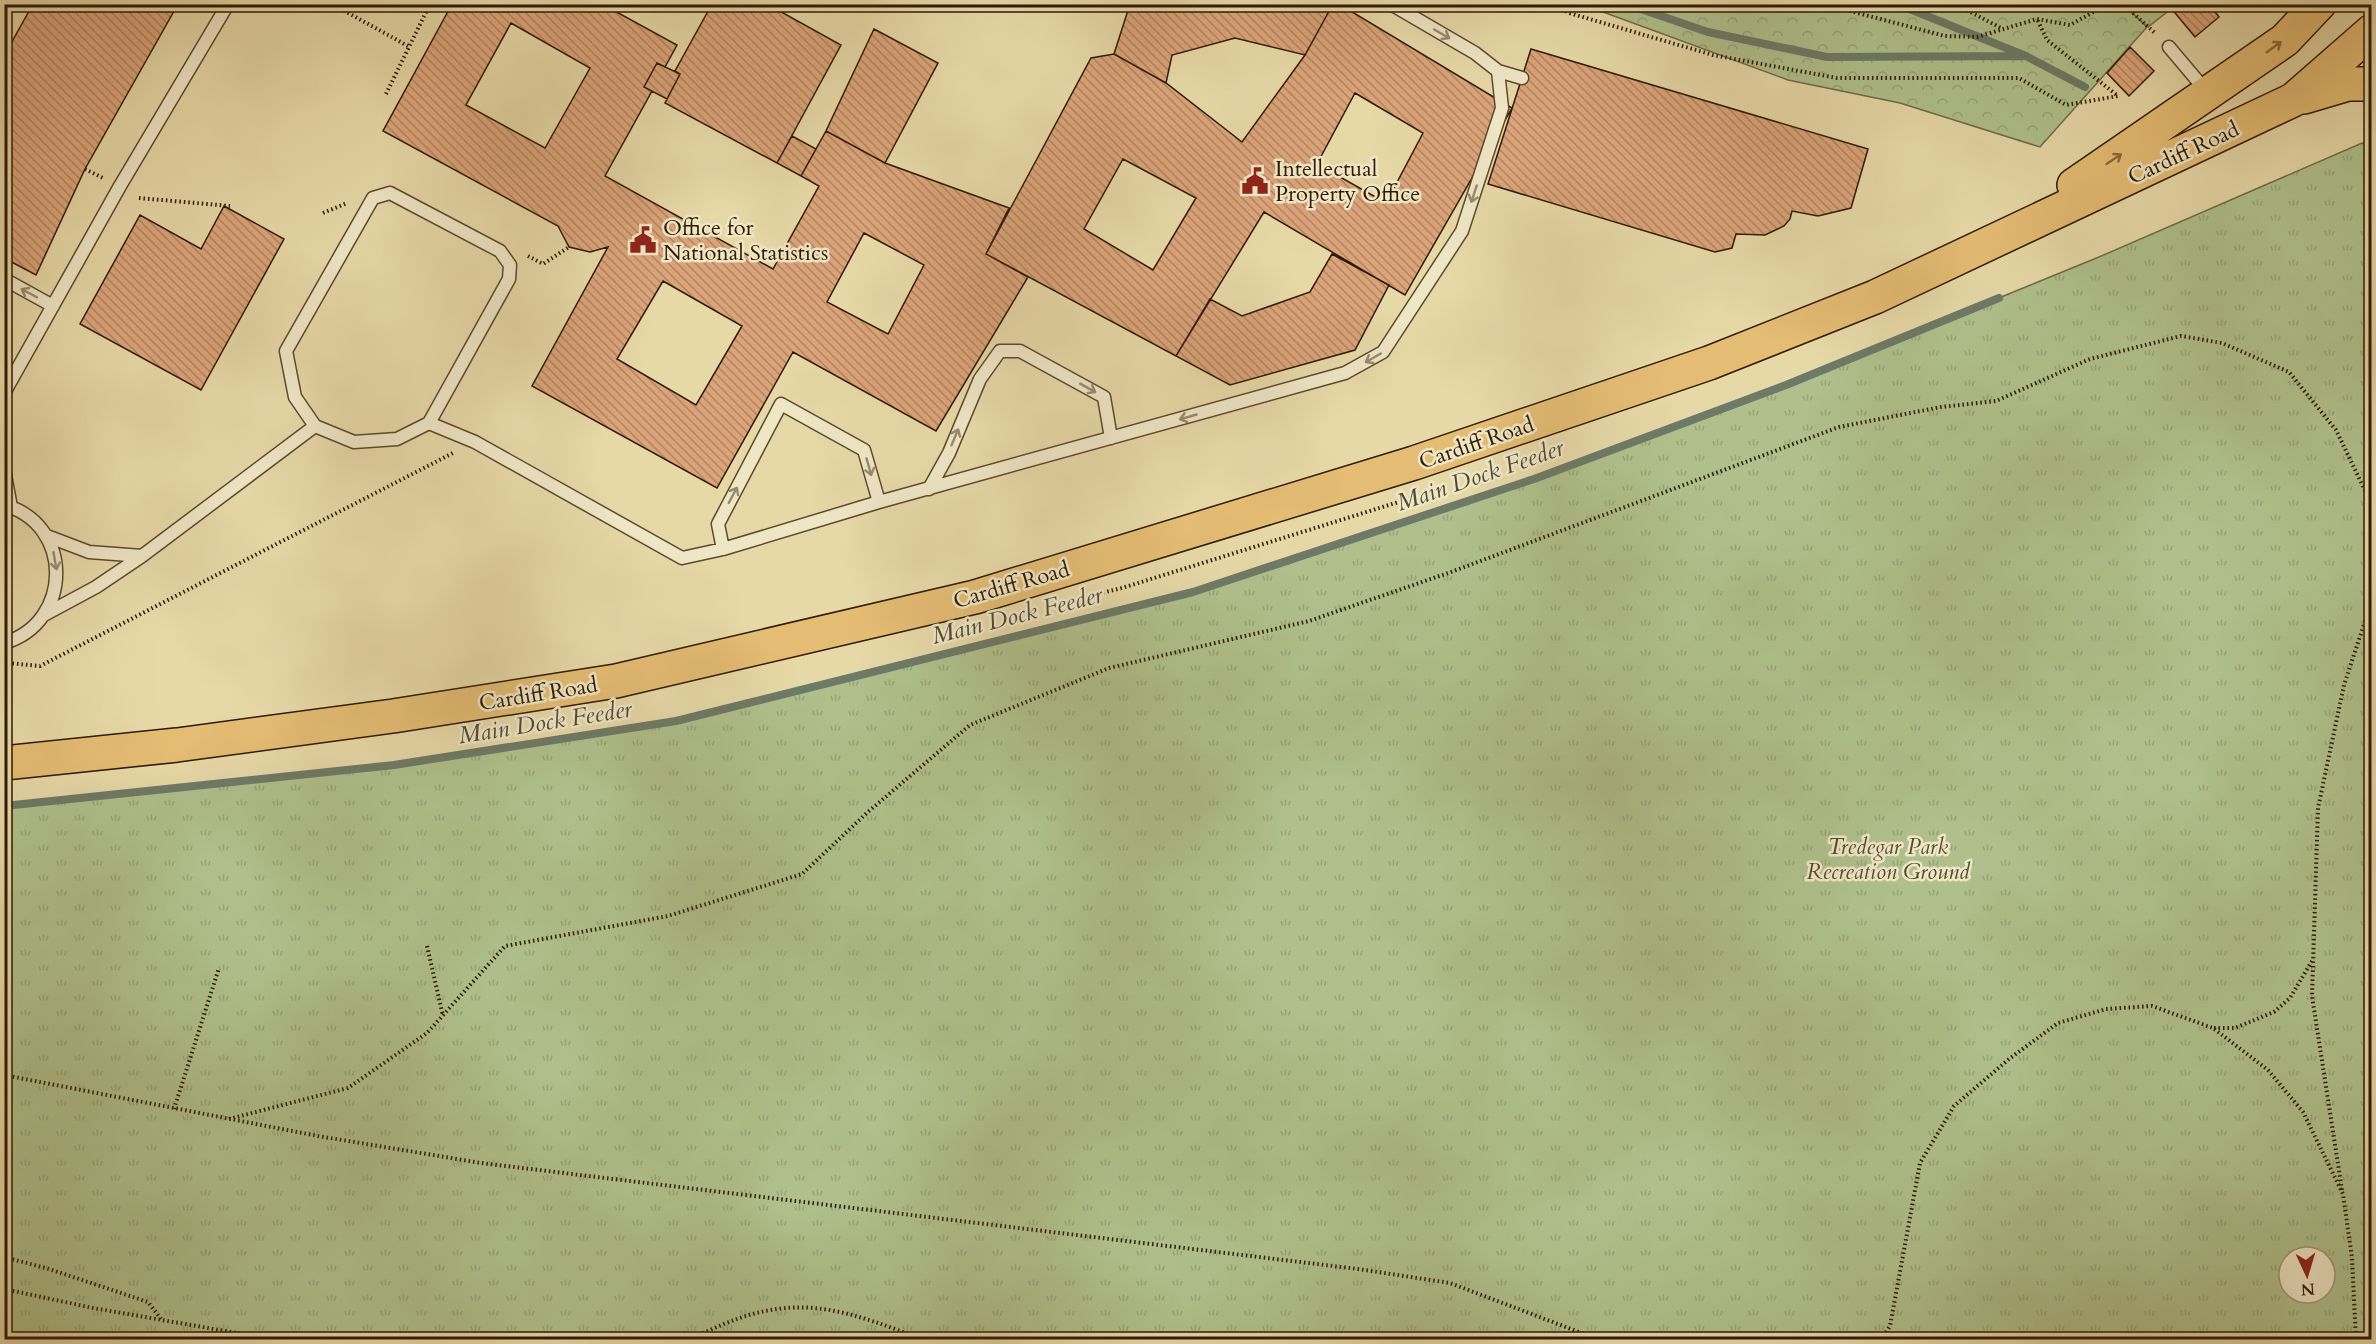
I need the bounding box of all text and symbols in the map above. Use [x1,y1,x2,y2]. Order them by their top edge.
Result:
one-way arrow [1433,28,1450,40]
one-way arrow [2266,41,2282,54]
street label: Cardiff Road [2123,114,2244,192]
one-way arrow [2105,153,2122,165]
place label: Intellectual Property Office [1275,154,1420,209]
public building icon: Intellectual Property Office [1240,166,1270,196]
one-way arrow [1468,184,1479,203]
place label: Office for National Statistics [663,213,828,268]
public building icon: Office for National Statistics [628,225,658,255]
one-way arrow [20,286,38,298]
one-way arrow [1365,352,1382,364]
one-way arrow [1079,382,1096,394]
street label: Cardiff Road [1415,409,1538,477]
one-way arrow [1179,412,1198,423]
one-way arrow [950,428,961,446]
water label: Main Dock Feeder [1392,431,1569,520]
one-way arrow [864,457,875,476]
one-way arrow [727,487,739,504]
one-way arrow [49,550,60,570]
street label: Cardiff Road [950,554,1073,616]
water label: Main Dock Feeder [928,578,1107,653]
street label: Cardiff Road [477,670,600,718]
water label: Main Dock Feeder [456,692,635,752]
park label: Tredegar Park Recreation Ground [1807,832,1971,887]
north arrow [2277,1245,2337,1305]
text: N [2300,1278,2316,1300]

